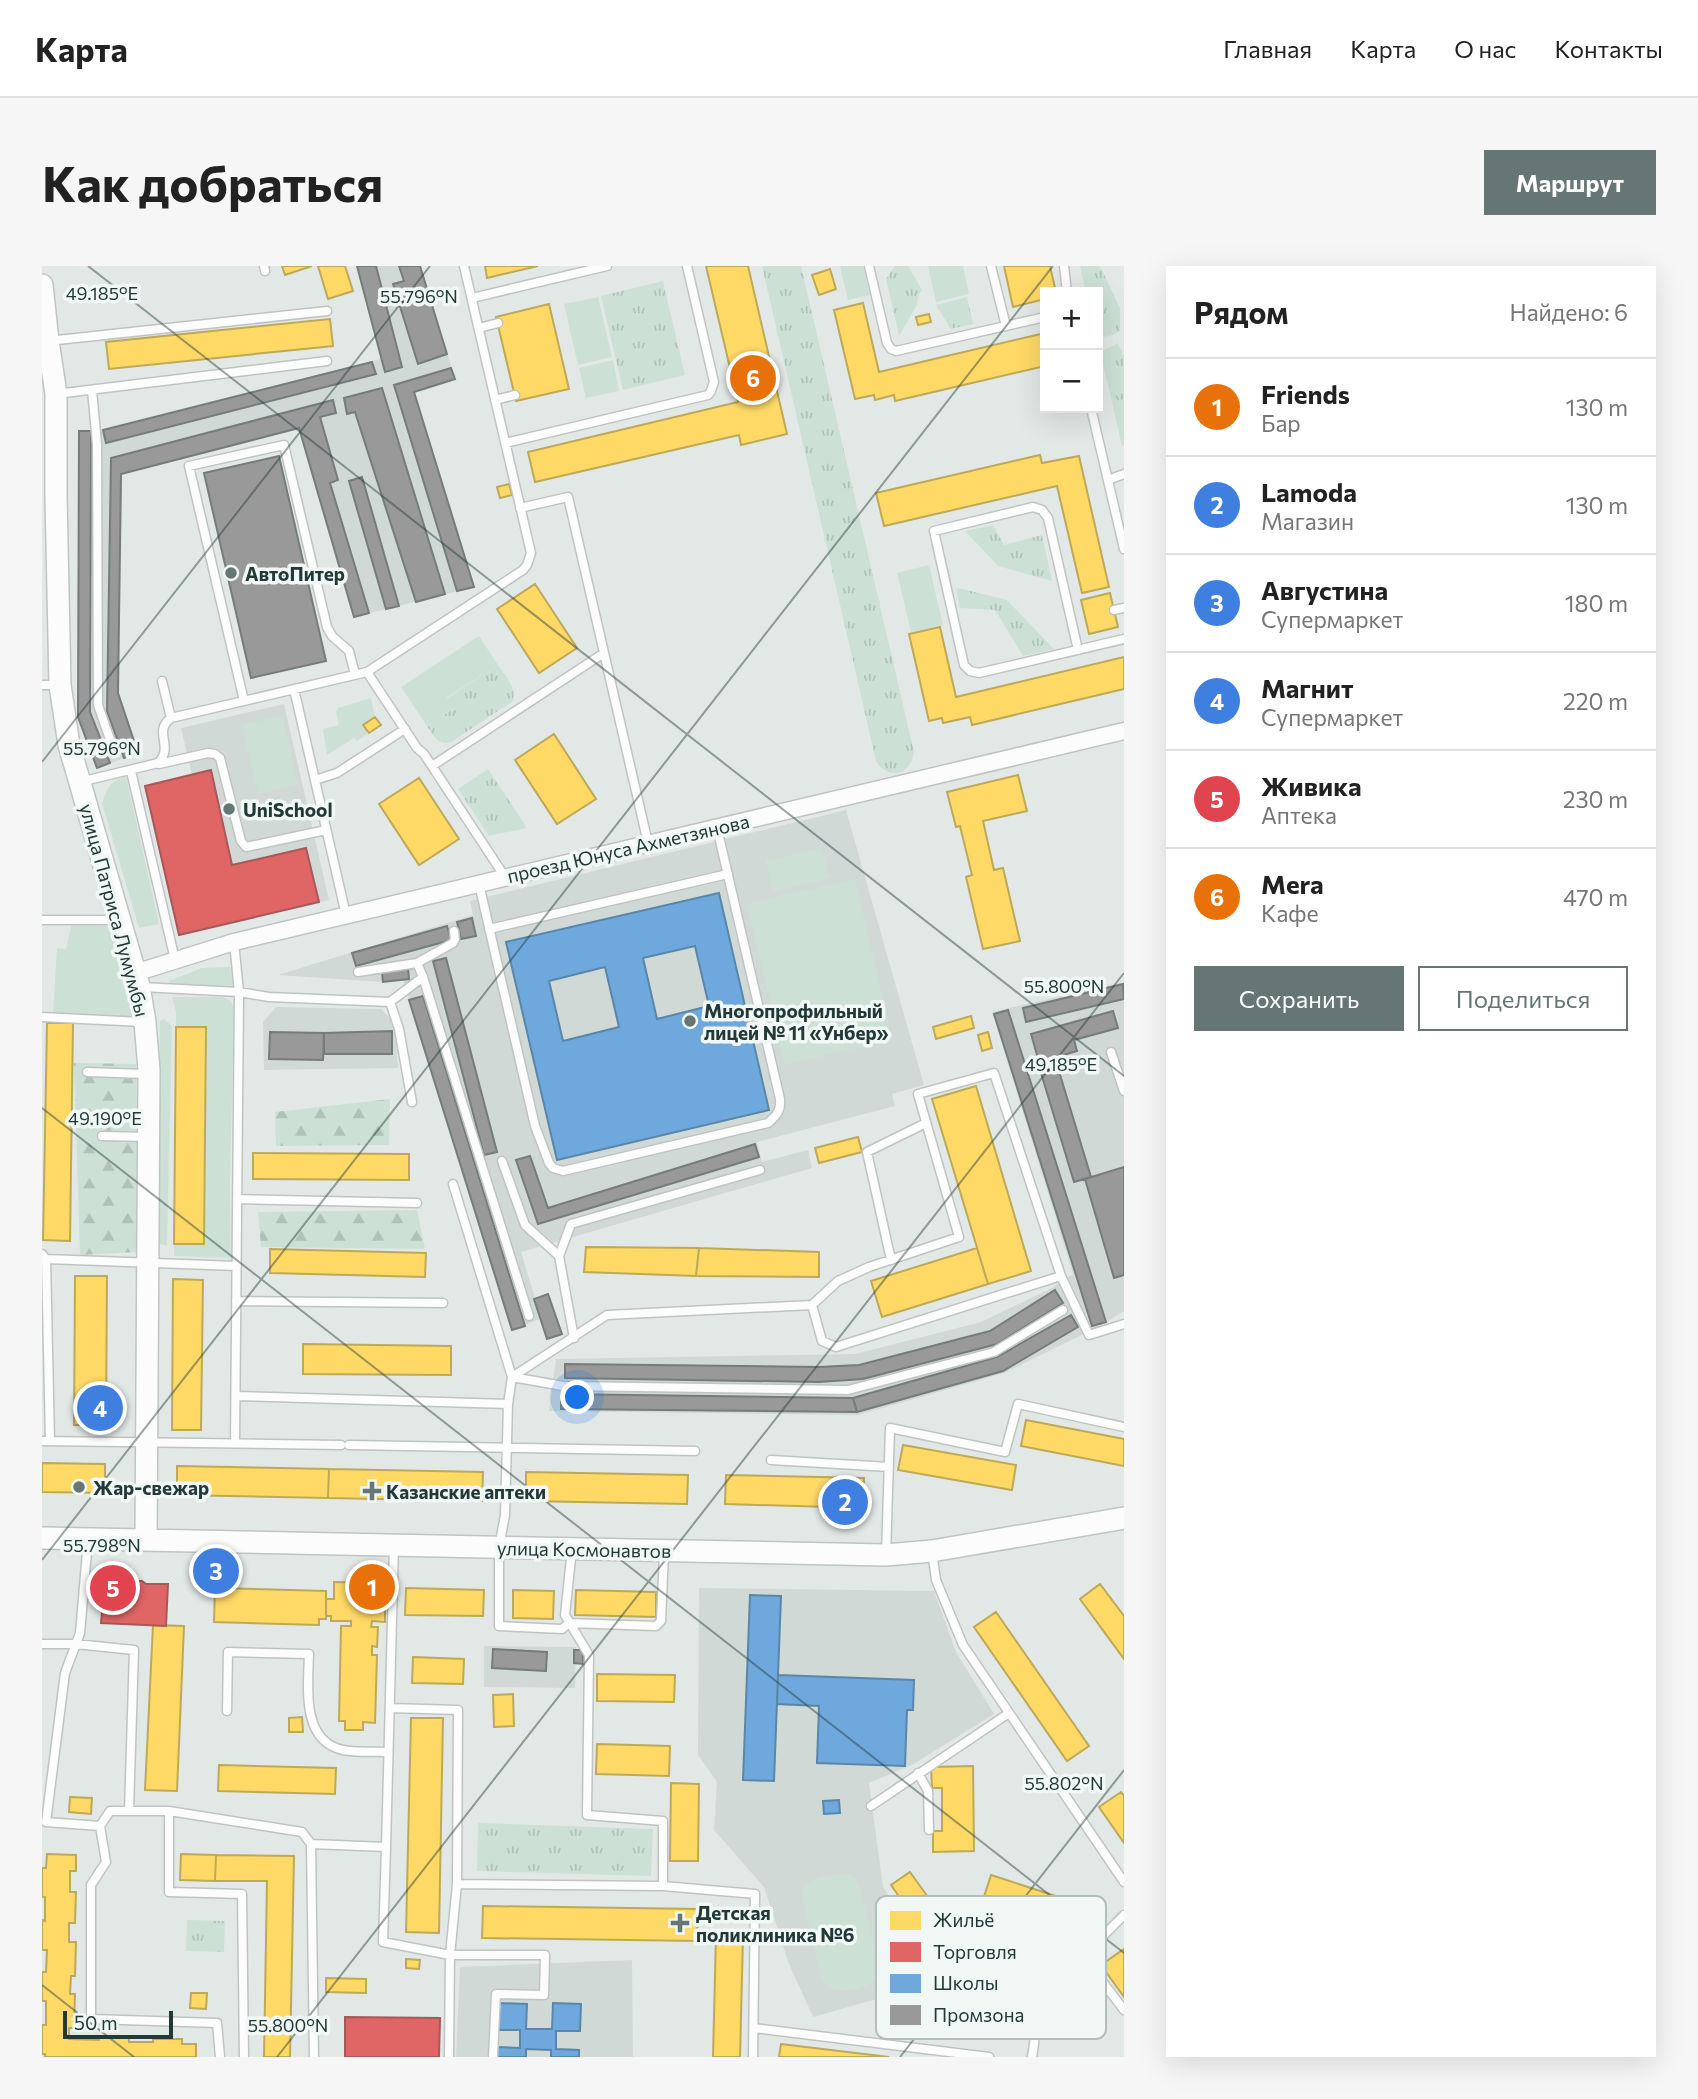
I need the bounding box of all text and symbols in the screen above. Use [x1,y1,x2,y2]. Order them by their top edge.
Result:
text: Карта [35,28,128,69]
text: Главная [1223,34,1312,63]
text: Карта [1350,34,1416,63]
text: О нас [1454,34,1516,63]
text: Контакты [1554,34,1663,63]
button: Маршрут [1484,150,1656,215]
text: Как добраться [42,152,383,212]
text: 49.185°E [66,282,138,304]
text: 55.796°N [380,285,458,307]
map controls [1040,287,1103,413]
button: + [1040,287,1103,350]
text: Рядом [1194,293,1288,330]
text: Найдено: 6 [1509,298,1628,326]
button: − [1040,350,1103,413]
pin: 6 [730,352,776,404]
text: Friends [1261,378,1350,409]
text: 1 [1212,393,1222,421]
text: 130 m [1566,393,1628,421]
text: Бар [1261,409,1301,437]
text: Lamoda [1261,476,1357,507]
text: 2 [1210,491,1224,519]
text: 130 m [1566,491,1628,519]
text: Магазин [1261,507,1354,535]
place label: АвтоПитер [245,562,345,585]
marker: АвтоПитер [223,565,239,581]
text: Августина [1261,574,1388,605]
text: 3 [1210,589,1224,617]
text: 180 m [1565,589,1628,617]
text: Супермаркет [1261,605,1403,633]
text: Магнит [1261,672,1354,703]
text: 4 [1210,687,1224,715]
text: 220 m [1563,687,1628,715]
text: Супермаркет [1261,703,1403,731]
text: 55.796°N [63,737,141,759]
text: Живика [1261,770,1362,801]
text: 5 [1210,785,1224,813]
text: 230 m [1563,785,1628,813]
place label: UniSchool [243,798,333,821]
street label: улица Патриса Лумумбы [75,801,155,1019]
marker: UniSchool [221,801,237,817]
text: Аптека [1261,801,1337,829]
street label: проезд Юнуса Ахметзянова [505,809,751,887]
text: Mera [1261,868,1324,899]
text: 6 [1210,883,1224,911]
text: 470 m [1563,883,1628,911]
text: Кафе [1261,899,1319,927]
button: Сохранить [1194,966,1404,1031]
button: Поделиться [1418,966,1628,1031]
text: 55.800°N [1024,975,1104,997]
place label: Многопрофильный лицей № 11 «Унбер» [704,999,888,1044]
marker: Многопрофильный лицей № 11 «Унбер» [682,1013,698,1029]
text: 49.185°E [1025,1053,1097,1075]
text: 49.190°E [68,1107,142,1129]
your location [560,1380,594,1414]
pin: 4 [77,1382,123,1434]
place label: Жар-свежар [93,1476,209,1499]
pin: 2 [822,1476,868,1528]
marker: Жар-свежар [71,1479,87,1495]
place label: Казанские аптеки [386,1480,546,1503]
marker: Казанские аптеки [364,1483,380,1499]
text: 55.798°N [63,1534,141,1556]
street label: улица Космонавтов [497,1536,671,1562]
pin: 3 [193,1545,239,1597]
pin: 1 [349,1561,395,1613]
pin: 5 [90,1562,136,1614]
text: 55.802°N [1024,1772,1104,1794]
legend [876,1896,1106,2039]
place label: Детская поликлиника №6 [696,1901,855,1946]
text: Жильё [933,1908,994,1931]
marker: Детская поликлиника №6 [670,1913,690,1933]
text: Торговля [933,1940,1017,1963]
text: Школы [933,1971,999,1994]
text: Промзона [933,2003,1024,2026]
scale bar [63,2008,173,2040]
text: 50 m [74,2011,118,2034]
text: 55.800°N [248,2014,328,2036]

